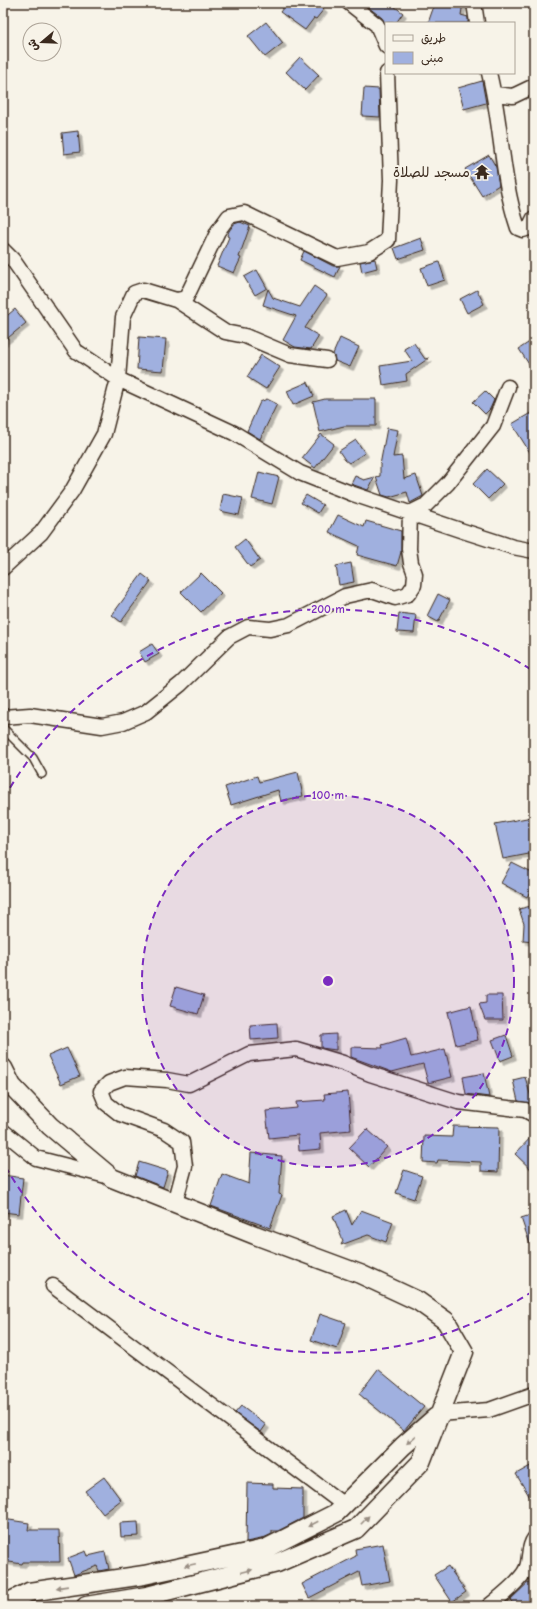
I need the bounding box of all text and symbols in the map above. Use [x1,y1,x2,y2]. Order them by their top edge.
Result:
north arrow [22,22,62,62]
legend [385,22,515,74]
text: طريق [421,31,446,45]
text: ش [25,37,41,53]
text: مبنى [421,51,444,66]
temple icon: مسجد للصلاة [473,163,491,181]
place label: مسجد للصلاة [393,164,470,181]
text: 200 m [311,602,345,616]
text: 100 m [312,788,344,802]
centre of rings [321,974,335,988]
one-way arrow [406,1435,415,1444]
one-way arrow [360,1515,369,1524]
one-way arrow [307,1521,319,1528]
one-way arrow [184,1563,197,1569]
one-way arrow [242,1568,254,1574]
one-way arrow [56,1584,68,1590]

